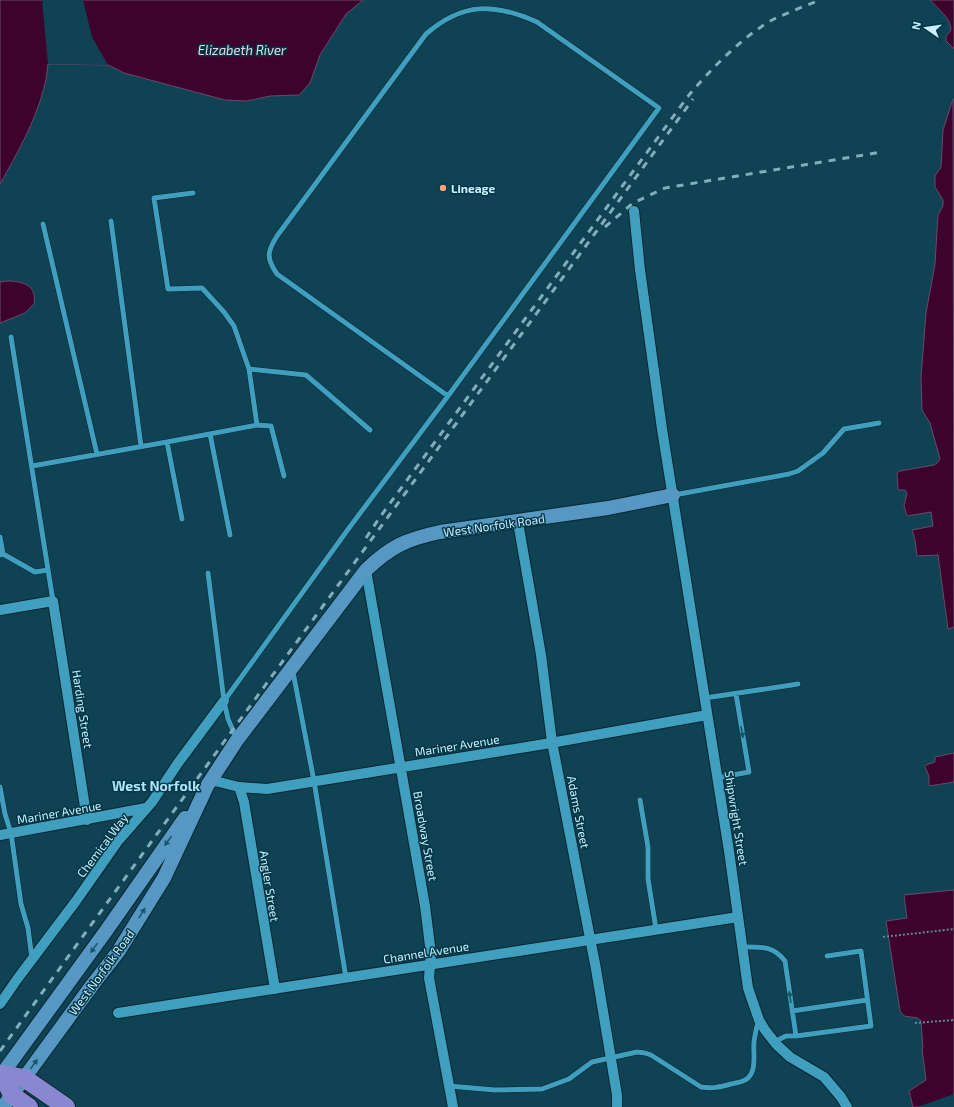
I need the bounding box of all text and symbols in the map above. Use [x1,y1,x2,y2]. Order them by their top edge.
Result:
north arrow [906,8,946,48]
text: N [909,20,923,31]
water label: Elizabeth River [198,42,287,58]
place label: Lineage [451,181,495,195]
marker: Lineage [438,183,448,193]
street label: West Norfolk Road [442,511,546,539]
street label: Harding Street [70,669,96,749]
one-way arrow [739,726,745,738]
street label: Mariner Avenue [414,731,500,759]
street label: Shipwright Street [723,770,751,867]
street label: Adams Street [565,775,593,850]
district label: West Norfolk [112,777,200,794]
street label: Broadway Street [411,790,441,882]
street label: Mariner Avenue [16,798,102,826]
street label: Chemical Way [73,810,131,880]
one-way arrow [164,836,172,846]
street label: Angler Street [257,849,283,923]
one-way arrow [138,908,146,918]
street label: West Norfolk Road [65,927,137,1017]
street label: Channel Avenue [382,938,470,966]
one-way arrow [90,943,98,953]
one-way arrow [787,991,793,1003]
one-way arrow [30,1059,38,1069]

